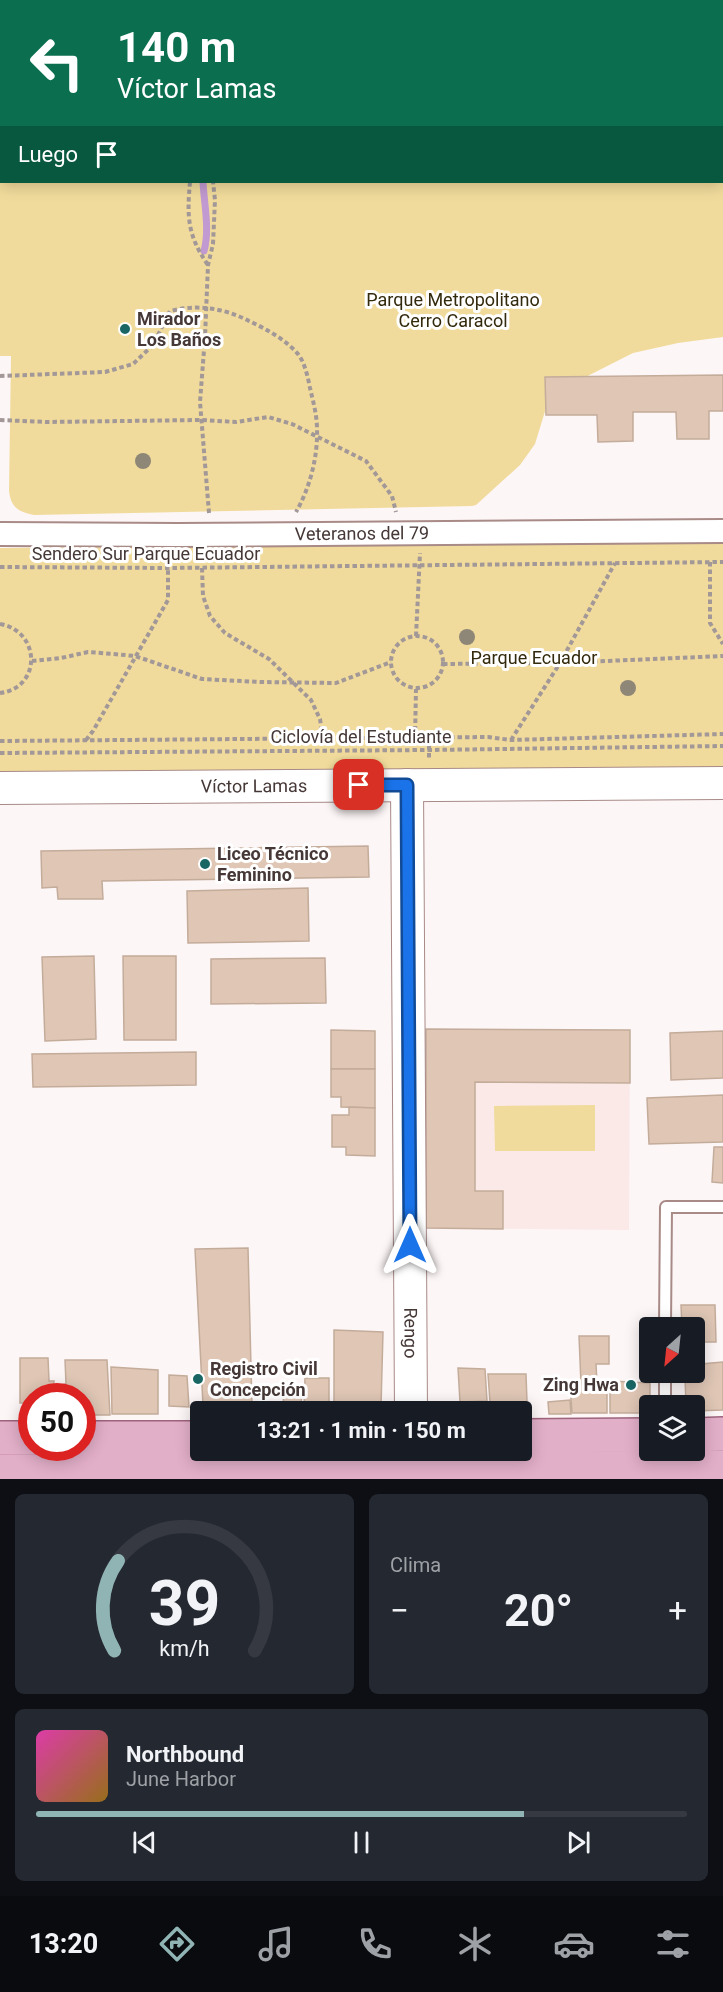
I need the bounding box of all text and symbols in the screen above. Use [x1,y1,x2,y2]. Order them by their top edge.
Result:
text: 140 m [117,23,236,72]
icon: left [18,24,96,102]
text: Víctor Lamas [117,73,276,105]
icon: arrive [90,138,123,171]
text: Luego [18,142,78,167]
park label: Parque Metropolitano Cerro Caracol [366,289,540,331]
place label: Mirador Los Baños [137,308,221,350]
marker: Mirador Los Baños [118,322,132,336]
street label: Veteranos del 79 [295,522,429,544]
street label: Sendero Sur Parque Ecuador [32,543,260,564]
park label: Parque Ecuador [471,647,597,668]
street label: Ciclovía del Estudiante [270,726,452,747]
pin [333,759,384,810]
icon: arrive [342,768,375,801]
street label: Víctor Lamas [201,775,307,797]
place label: Liceo Técnico Feminino [217,843,329,885]
marker: Liceo Técnico Feminino [198,857,212,871]
position arrow [378,1213,442,1277]
street label: Rengo [400,1307,422,1359]
north arrow [639,1317,705,1383]
map controls [639,1317,705,1461]
place label: Registro Civil Concepción [210,1358,318,1400]
marker: Registro Civil Concepción [191,1372,205,1386]
place label: Zing Hwa [543,1374,619,1395]
marker: Zing Hwa [624,1378,638,1392]
speed limit sign: 50 [18,1383,96,1461]
button: layers [639,1395,705,1461]
text: 13:21 · 1 min · 150 m [256,1418,466,1443]
text: Clima [390,1553,441,1577]
text: 39 [149,1567,220,1640]
text: 20° [504,1584,573,1637]
text: − [390,1591,409,1630]
text: + [668,1591,687,1630]
text: km/h [159,1636,210,1661]
text: Northbound [126,1742,244,1767]
text: June Harbor [126,1767,236,1791]
icon: previous [128,1826,161,1859]
icon: pause [345,1826,378,1859]
icon: next [562,1826,595,1859]
icon: directions [156,1923,198,1965]
icon: music [255,1923,297,1965]
icon: phone [354,1923,396,1965]
icon: climate [454,1923,496,1965]
icon: car [553,1923,595,1965]
icon: filters [652,1923,694,1965]
text: 13:20 [29,1928,98,1960]

